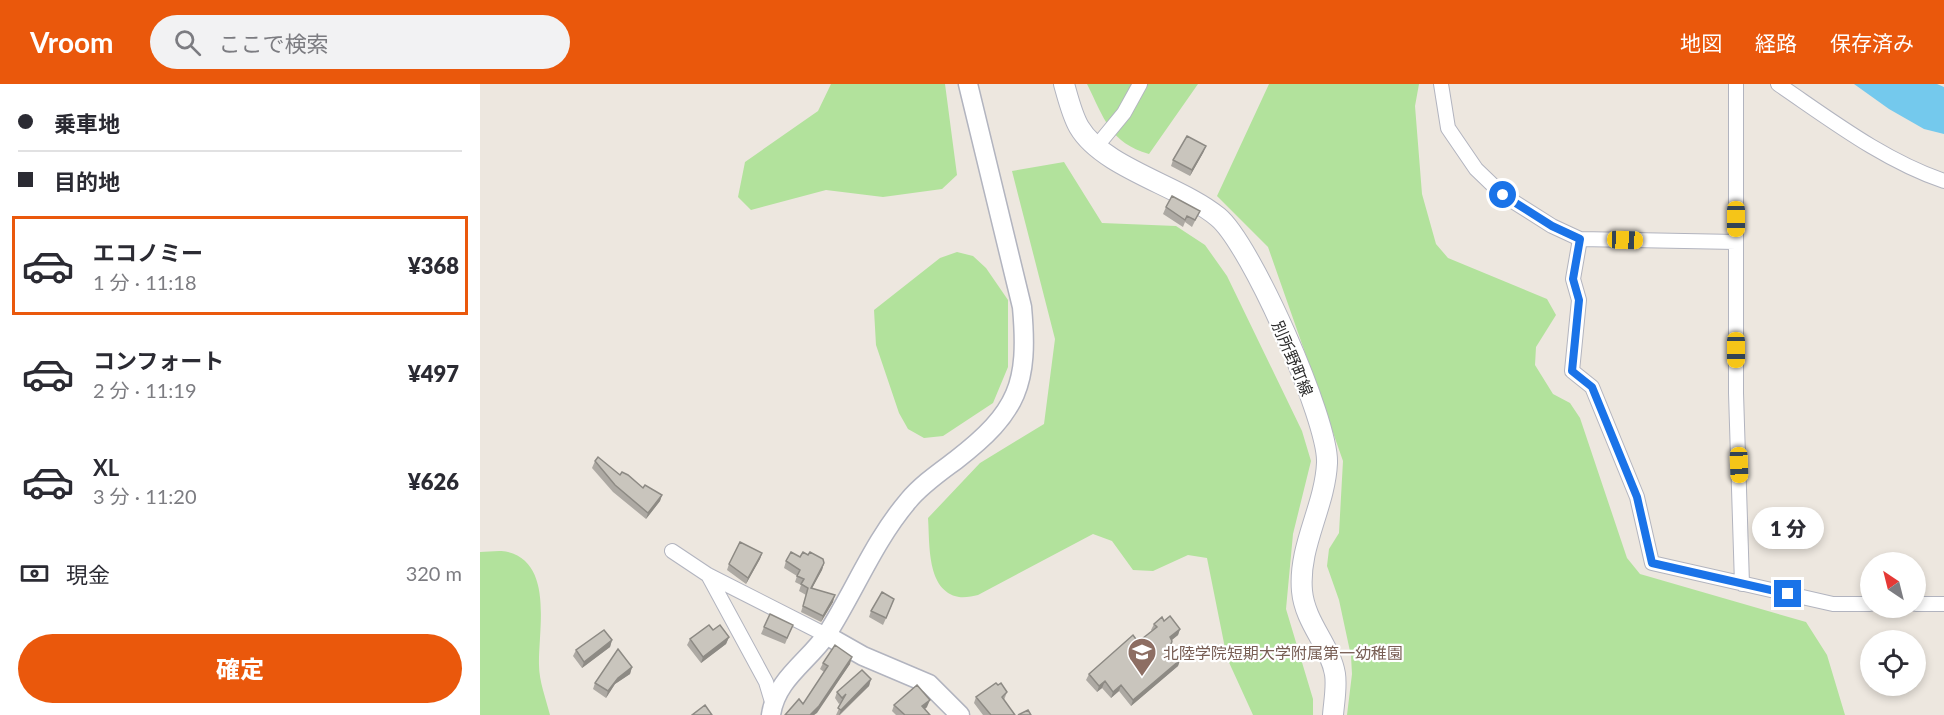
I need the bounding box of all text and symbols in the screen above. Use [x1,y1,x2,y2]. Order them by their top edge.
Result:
search box [150,15,570,69]
text: Vroom [30,25,114,59]
icon: search [171,26,204,59]
text: ここで検索 [219,30,329,57]
text: 地図 [1680,30,1722,55]
text: 経路 [1755,30,1797,55]
text: 保存済み [1830,30,1914,55]
text: 乗車地 [54,110,120,137]
text: 目的地 [54,168,120,195]
route start [1489,181,1516,208]
car [1727,201,1745,237]
car [1607,230,1643,250]
icon: car [21,239,75,293]
text: エコノミー [93,239,203,266]
text: ¥368 [408,252,459,279]
text: 1 分 · 11:18 [93,270,197,294]
street label: 別所野町線 [1269,317,1317,399]
car [1727,332,1745,368]
icon: car [21,347,75,401]
text: コンフォート [93,347,224,374]
text: ¥497 [408,360,459,387]
text: 2 分 · 11:19 [93,378,197,402]
car [1729,447,1749,483]
text: XL [93,454,119,481]
icon: car [21,455,75,509]
text: ¥626 [408,468,459,495]
text: 3 分 · 11:20 [93,484,197,508]
callout: 1 分 [1752,507,1824,549]
text: 1 分 [1770,516,1806,540]
north arrow [1860,552,1926,618]
map controls [1860,552,1926,696]
icon: cash [18,557,51,590]
text: 現金 [66,561,110,588]
text: 320 m [406,561,462,585]
route end [1774,580,1801,607]
button: locate [1860,630,1926,696]
button: 確定 [18,634,462,703]
school or university icon: 北陸学院短期大学附属第一幼稚園 [1126,636,1158,678]
place label: 北陸学院短期大学附属第一幼稚園 [1163,643,1403,662]

